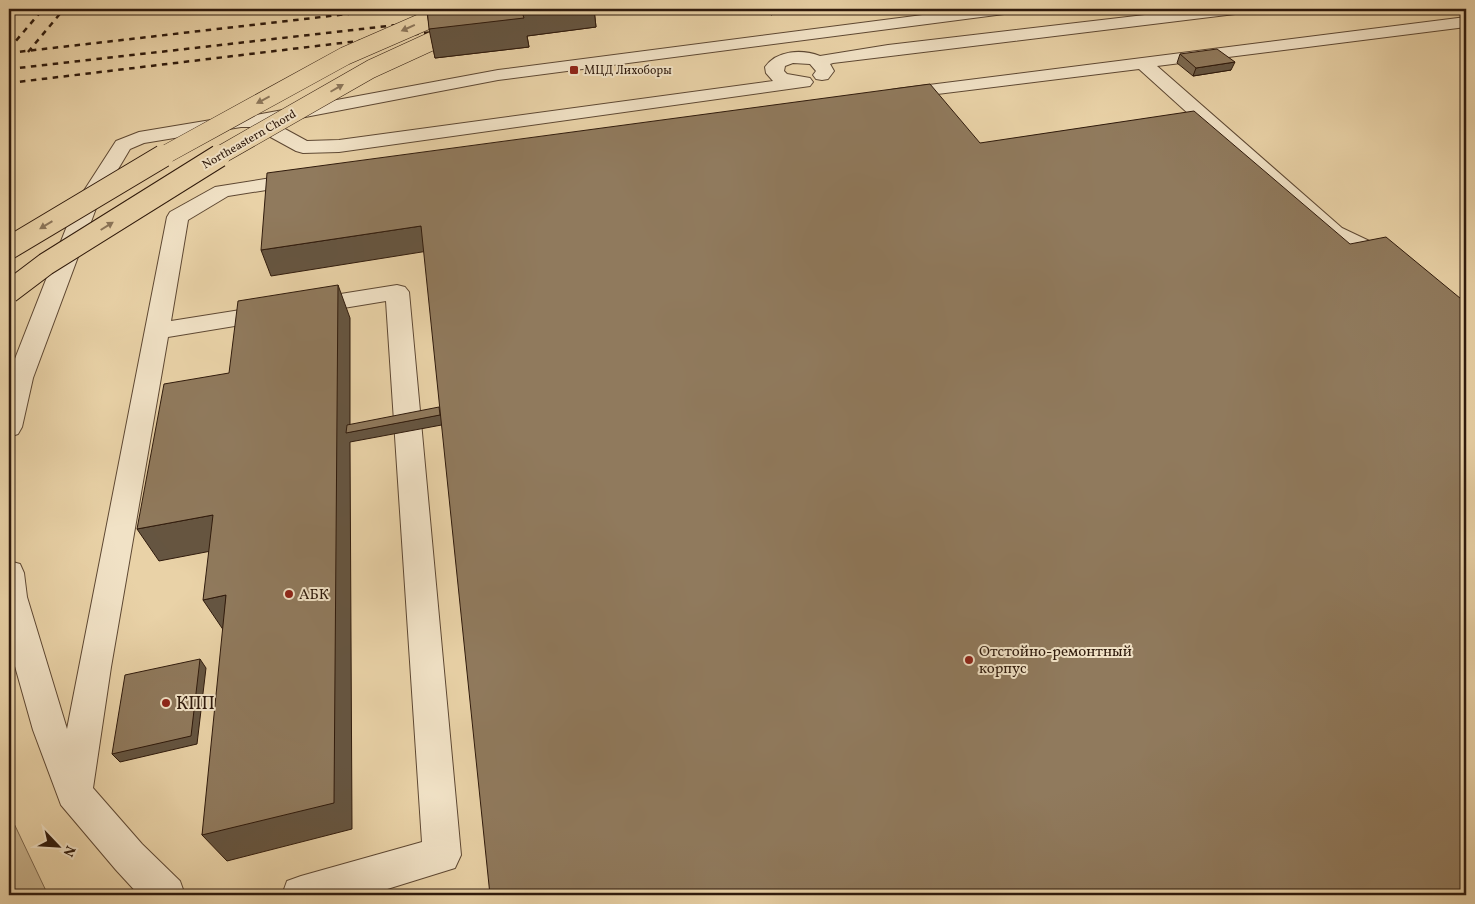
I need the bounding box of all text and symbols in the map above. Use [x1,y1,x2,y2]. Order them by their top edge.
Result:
one-way arrow [401,25,415,33]
place label: МЦД Лихоборы [584,63,672,79]
marker: МЦД Лихоборы [568,64,580,76]
one-way arrow [330,84,343,93]
one-way arrow [255,96,270,104]
street label: Northeastern Chord [200,106,300,173]
one-way arrow [40,221,53,230]
one-way arrow [101,221,114,231]
place label: АБК [299,585,329,606]
marker: АБК [283,588,295,600]
place label: Отстойно-ремонтный корпус [979,642,1132,680]
marker: Отстойно-ремонтный корпус [963,654,975,666]
place label: КПП [176,692,215,717]
marker: КПП [160,697,172,709]
north arrow [32,822,82,872]
text: N [58,842,79,859]

